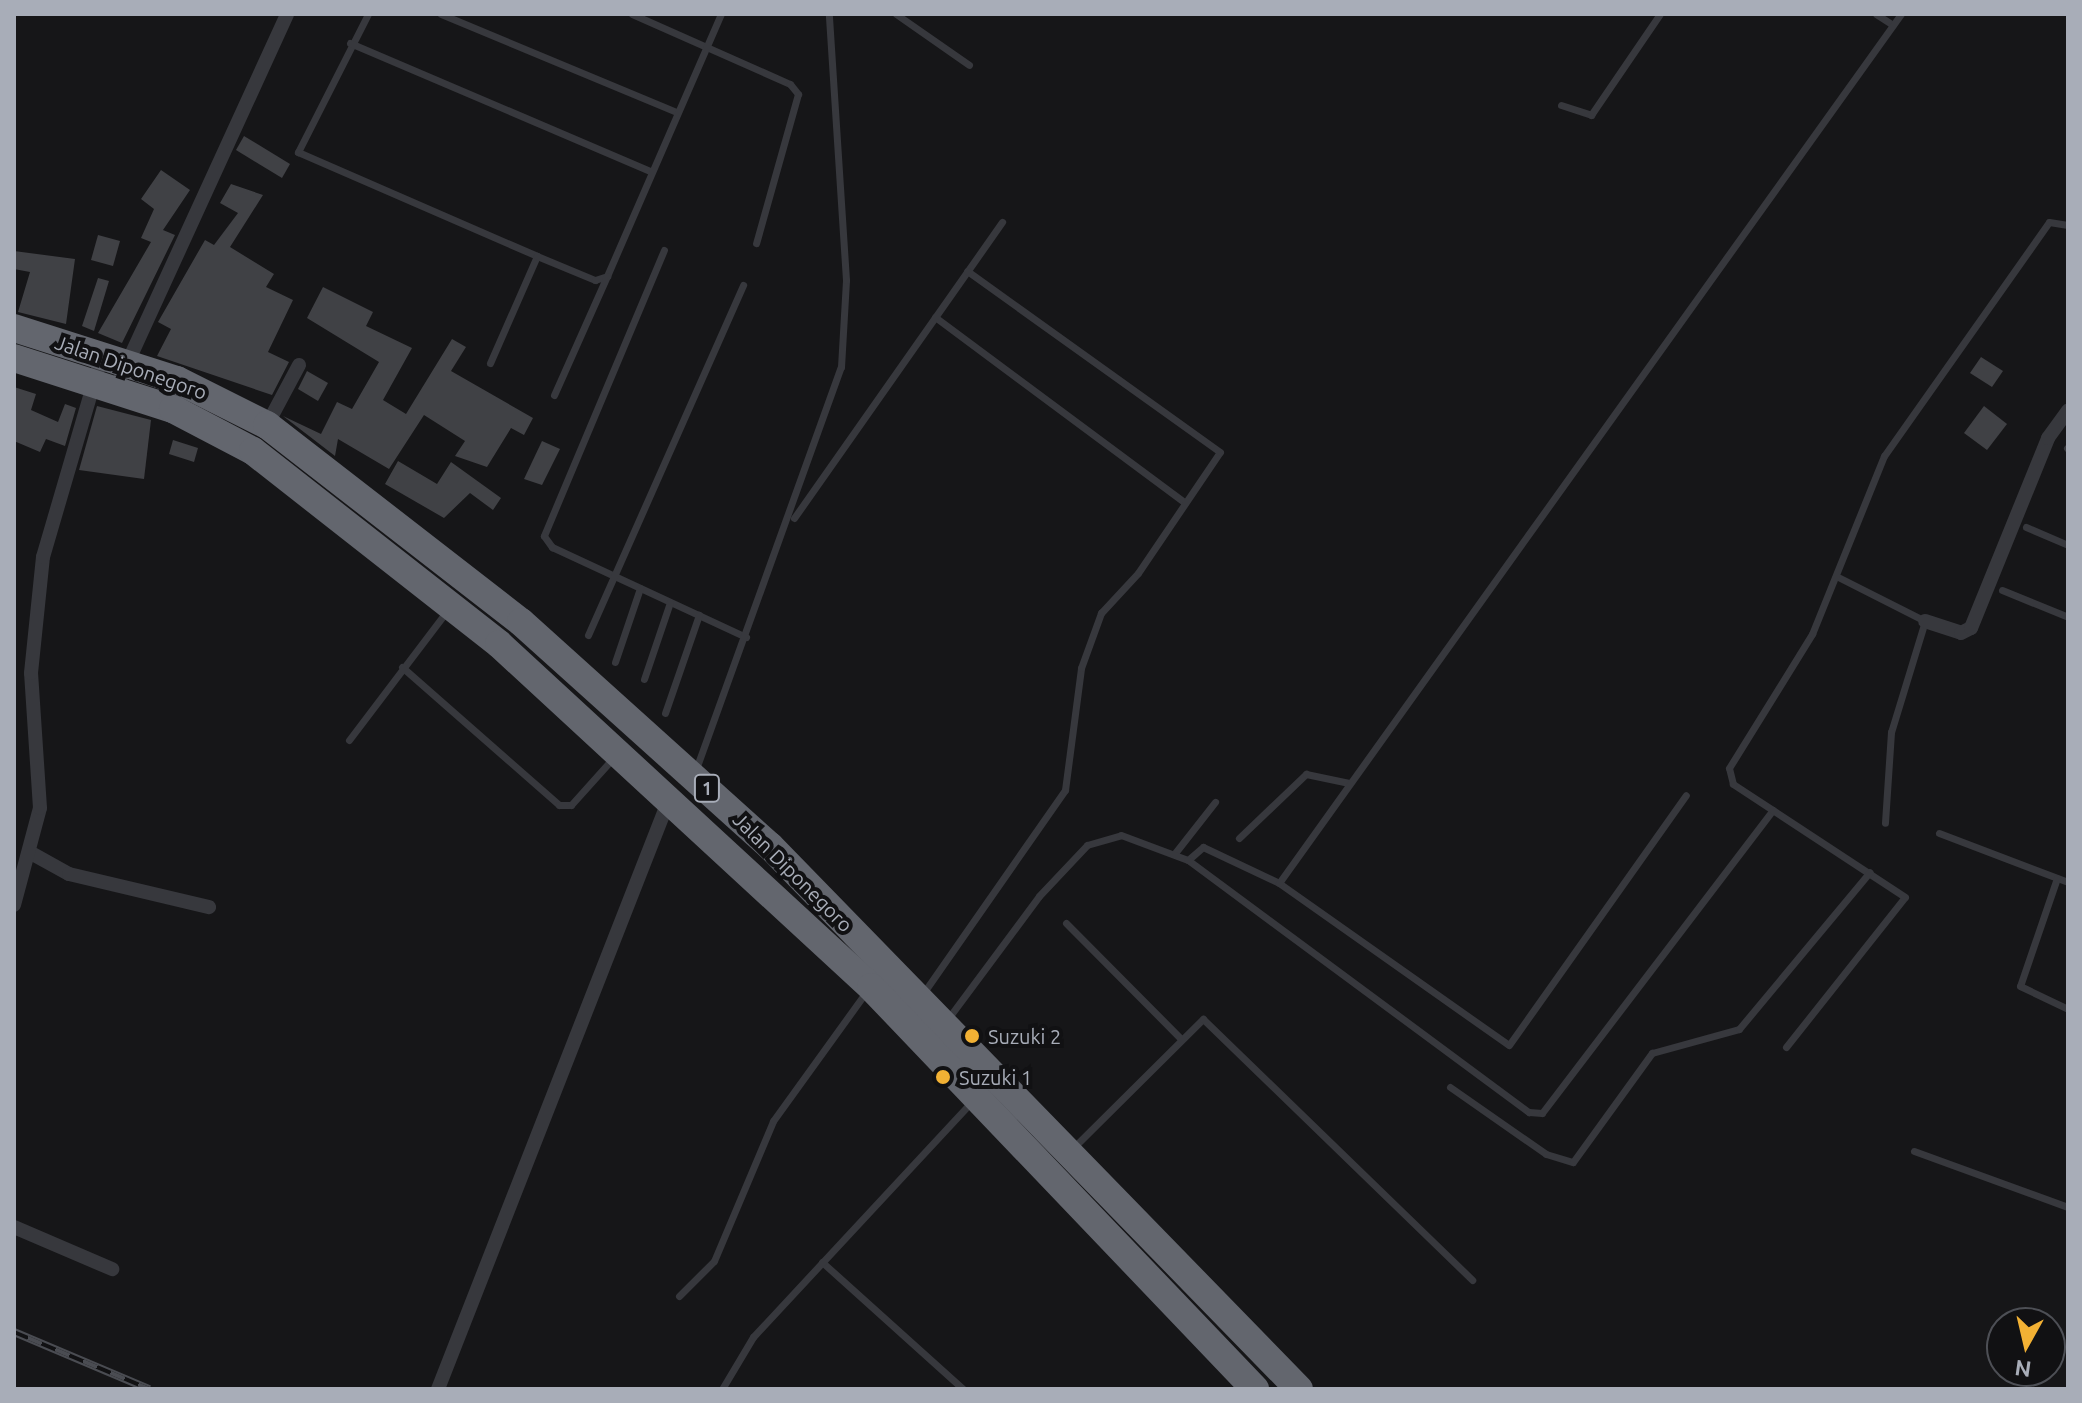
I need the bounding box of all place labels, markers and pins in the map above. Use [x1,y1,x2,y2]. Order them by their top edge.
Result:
place label: Suzuki 2 [988,1024,1061,1048]
marker: Suzuki 2 [963,1027,981,1045]
place label: Suzuki 1 [959,1065,1032,1089]
marker: Suzuki 1 [934,1068,952,1086]

